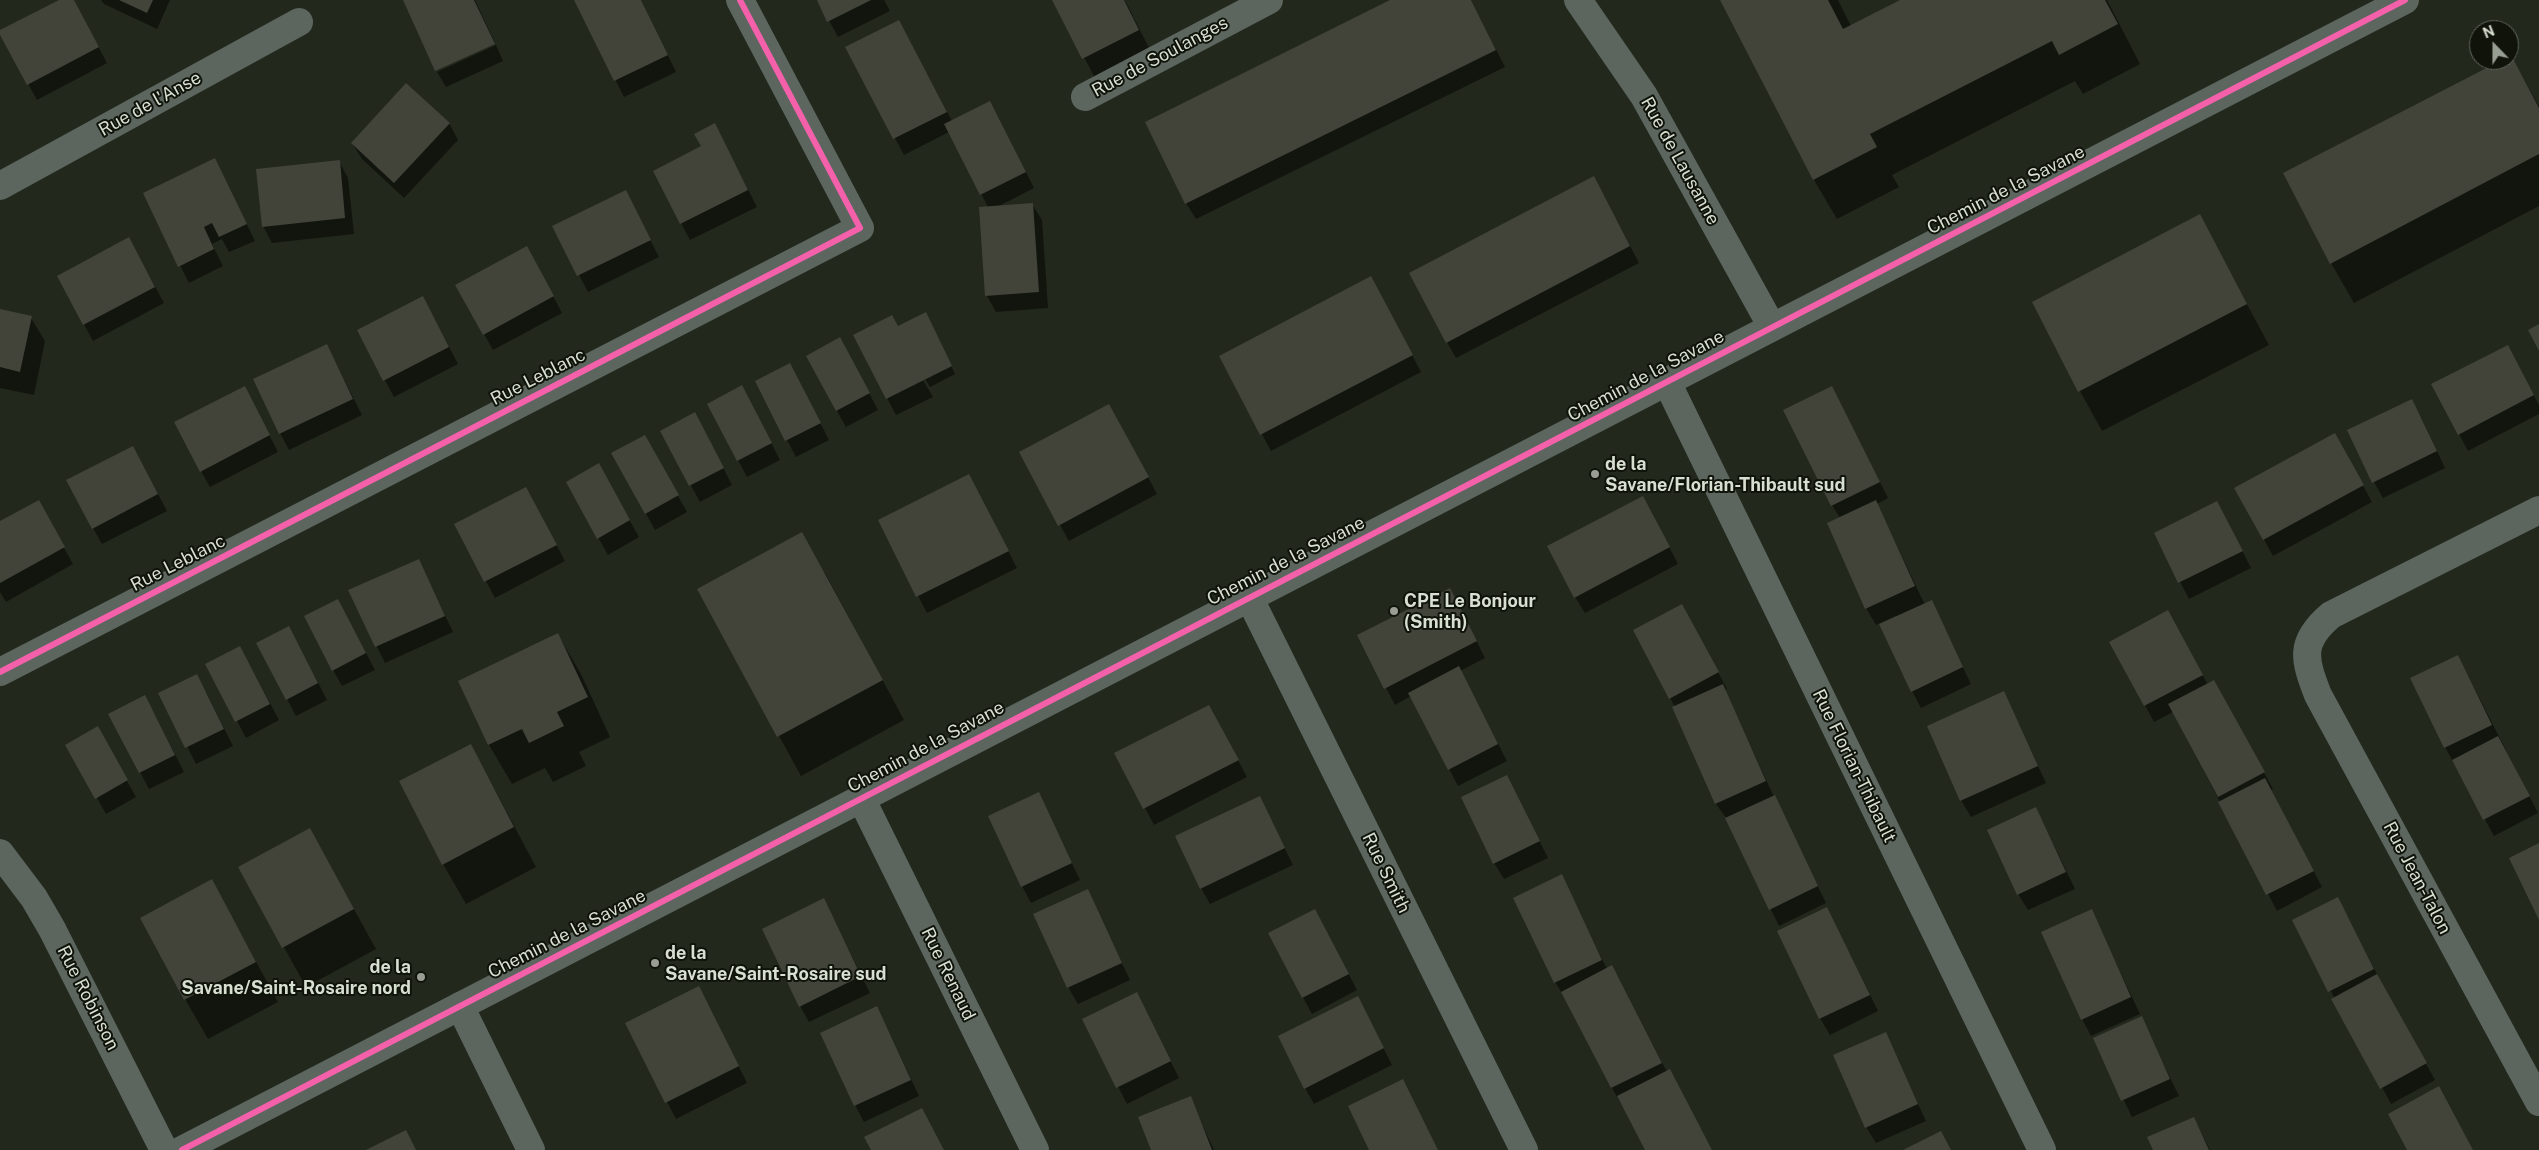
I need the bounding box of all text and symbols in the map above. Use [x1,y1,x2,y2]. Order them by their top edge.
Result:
street label: Rue de Soulanges [1088,12,1232,102]
north arrow [2469,20,2519,70]
text: N [2481,23,2497,41]
street label: Rue de l'Anse [95,67,205,141]
street label: Rue de Lausanne [1636,93,1724,229]
street label: Chemin de la Savane [1924,141,2088,239]
street label: Chemin de la Savane [1564,326,1728,426]
street label: Rue Leblanc [487,344,589,410]
place label: de la Savane/Florian-Thibault sud [1605,453,1846,496]
marker: de la Savane/Florian-Thibault sud [1589,468,1601,480]
street label: Chemin de la Savane [1204,512,1368,610]
street label: Rue Leblanc [127,530,229,596]
place label: CPE Le Bonjour (Smith) [1404,590,1536,632]
marker: CPE Le Bonjour (Smith) [1388,605,1400,617]
street label: Rue Florian-Thibault [1808,686,1900,846]
street label: Chemin de la Savane [844,697,1008,797]
street label: Rue Jean-Talon [2378,818,2456,938]
street label: Rue Smith [1357,829,1415,917]
street label: Chemin de la Savane [485,885,649,983]
street label: Rue Renaud [916,924,980,1024]
street label: Rue Robinson [52,942,124,1054]
place label: de la Savane/Saint-Rosaire sud [665,942,886,984]
place label: de la Savane/Saint-Rosaire nord [181,956,411,999]
marker: de la Savane/Saint-Rosaire sud [649,957,661,969]
marker: de la Savane/Saint-Rosaire nord [415,971,427,983]

